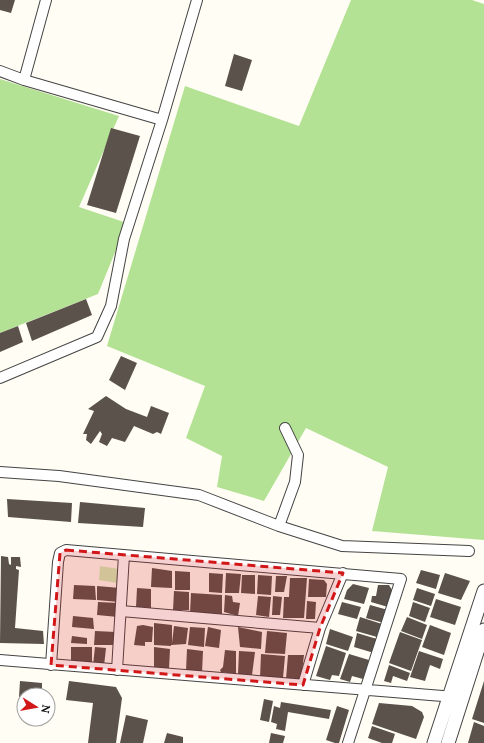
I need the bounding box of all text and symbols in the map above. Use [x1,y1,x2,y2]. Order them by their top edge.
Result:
north arrow [16,687,56,727]
text: N [38,703,54,715]

